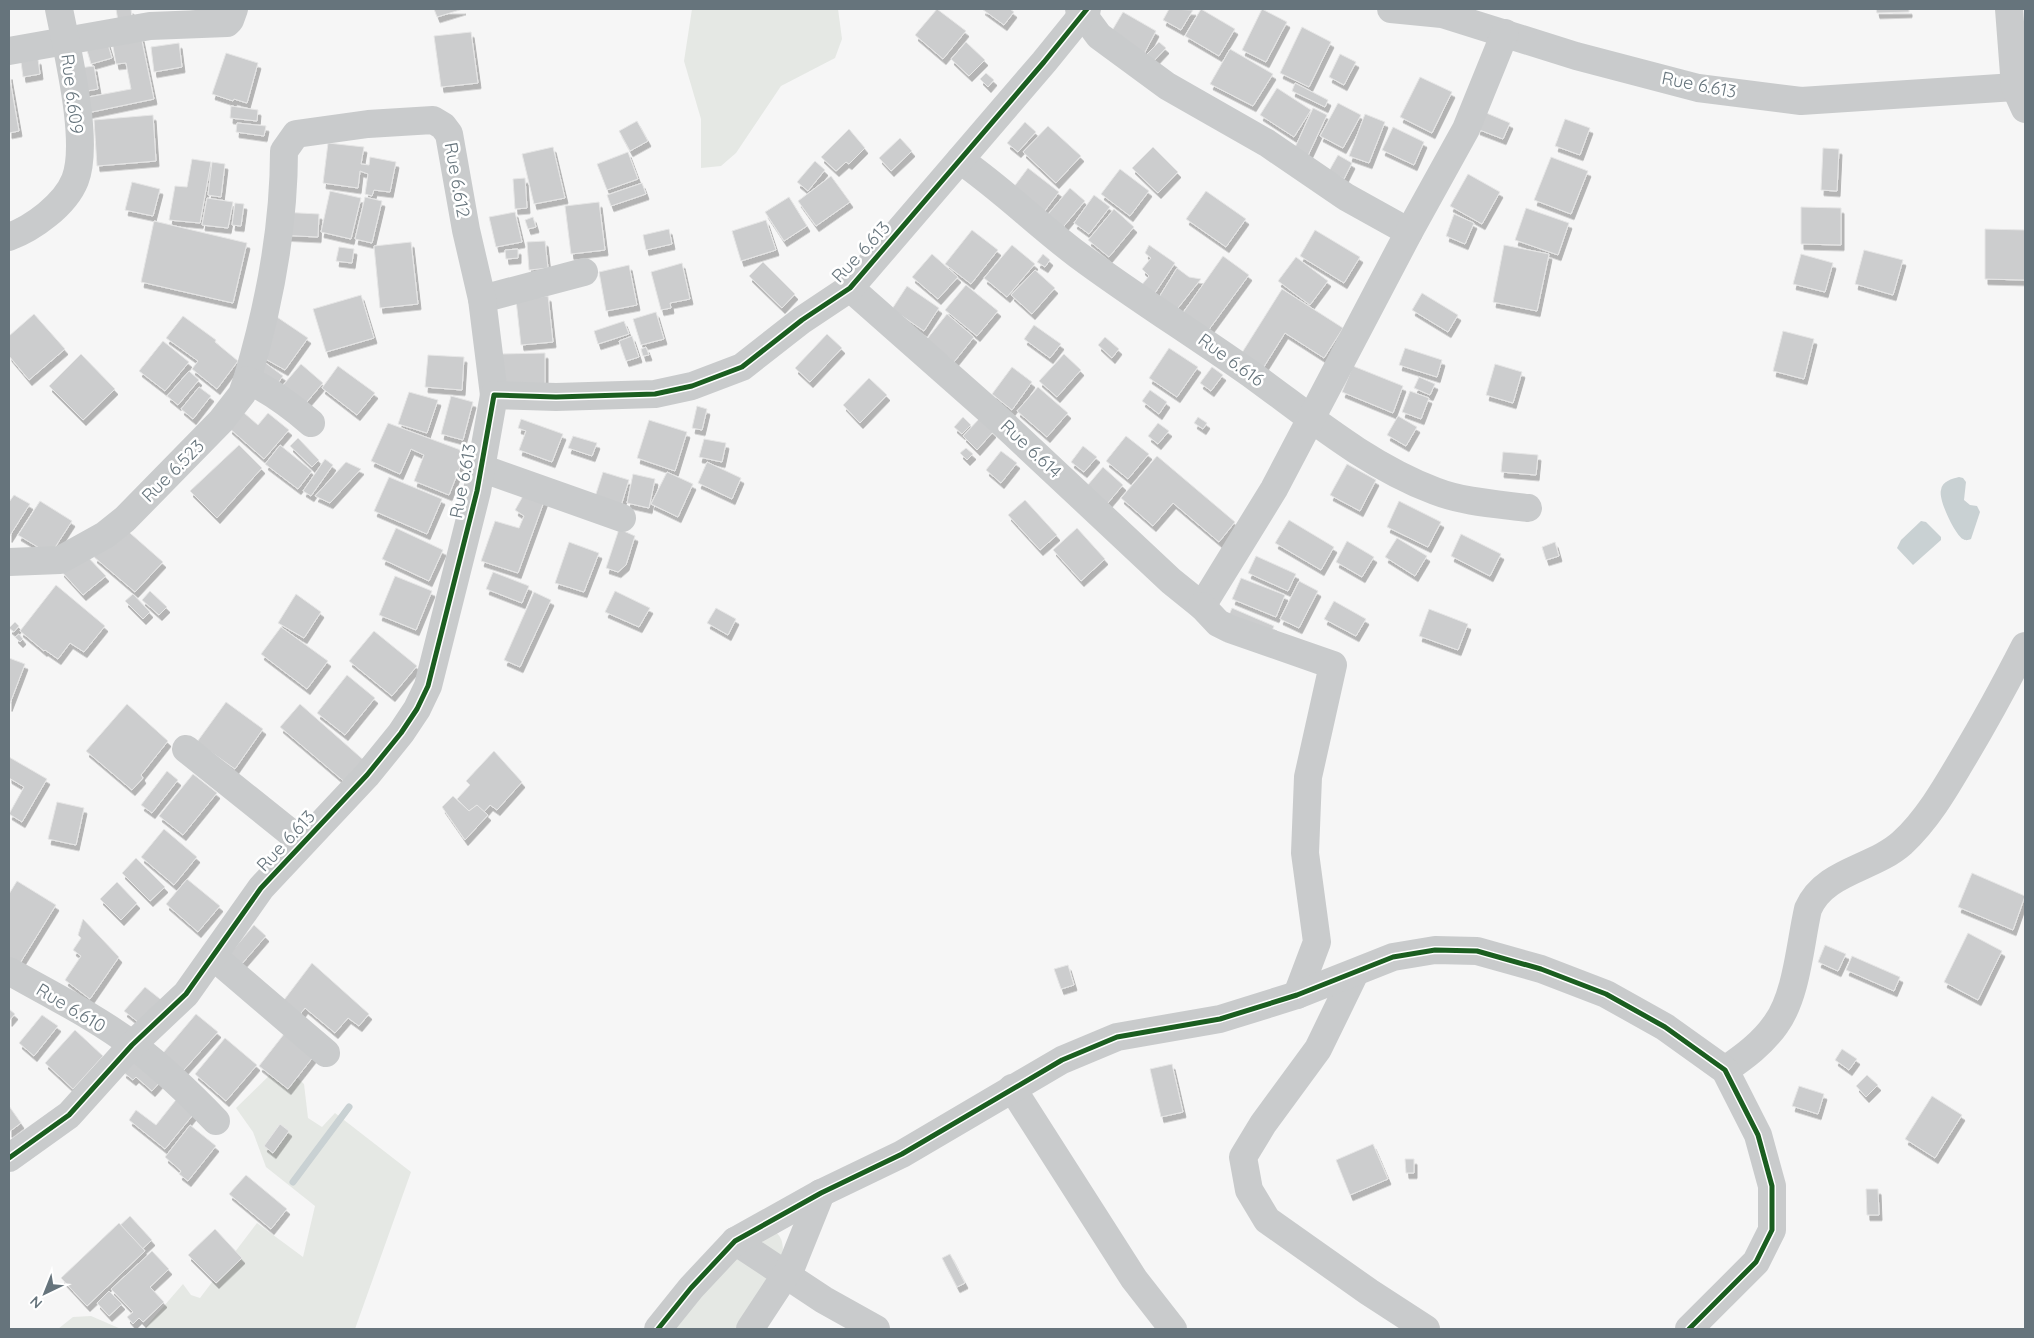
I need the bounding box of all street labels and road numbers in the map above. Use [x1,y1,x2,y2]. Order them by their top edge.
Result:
street label: Rue 6.609 [56,53,89,135]
street label: Rue 6.613 [1660,66,1739,103]
street label: Rue 6.612 [440,140,475,220]
street label: Rue 6.613 [826,216,895,287]
street label: Rue 6.616 [1194,328,1269,391]
street label: Rue 6.614 [996,414,1067,483]
street label: Rue 6.523 [136,434,209,507]
street label: Rue 6.613 [444,441,481,520]
street label: Rue 6.613 [251,805,320,876]
street label: Rue 6.610 [32,978,110,1037]

